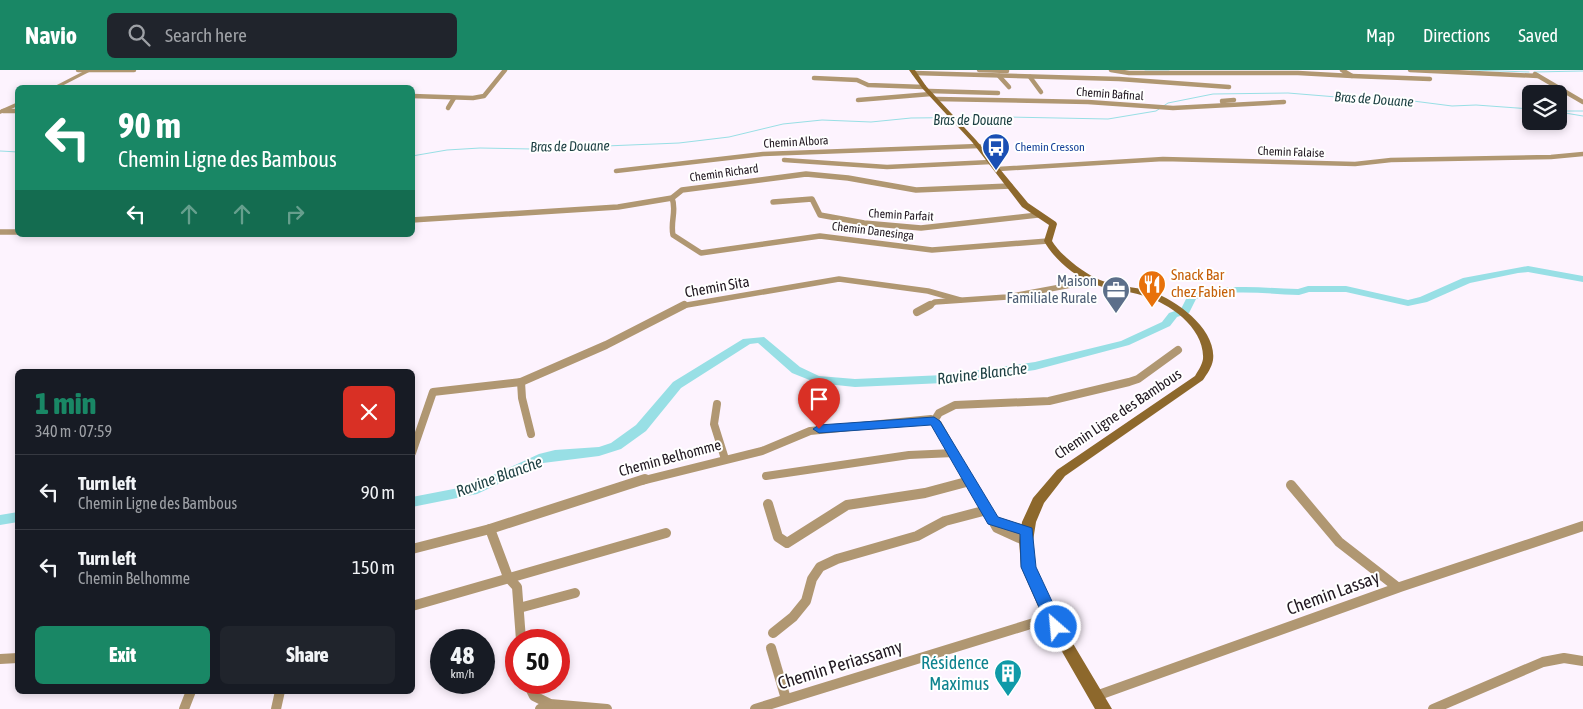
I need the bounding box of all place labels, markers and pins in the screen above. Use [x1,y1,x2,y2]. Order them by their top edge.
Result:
bus stop icon: Chemin Cresson [981,132,1011,171]
place label: Chemin Cresson [1015,140,1085,154]
place label: Snack Bar chez Fabien [1171,266,1235,300]
restaurant icon: Snack Bar chez Fabien [1137,269,1167,308]
place label: Maison Familiale Rurale [1006,272,1097,306]
office icon: Maison Familiale Rurale [1101,275,1131,314]
pin [798,378,840,429]
place label: Résidence Maximus [921,652,989,694]
building icon: Résidence Maximus [993,658,1023,697]

